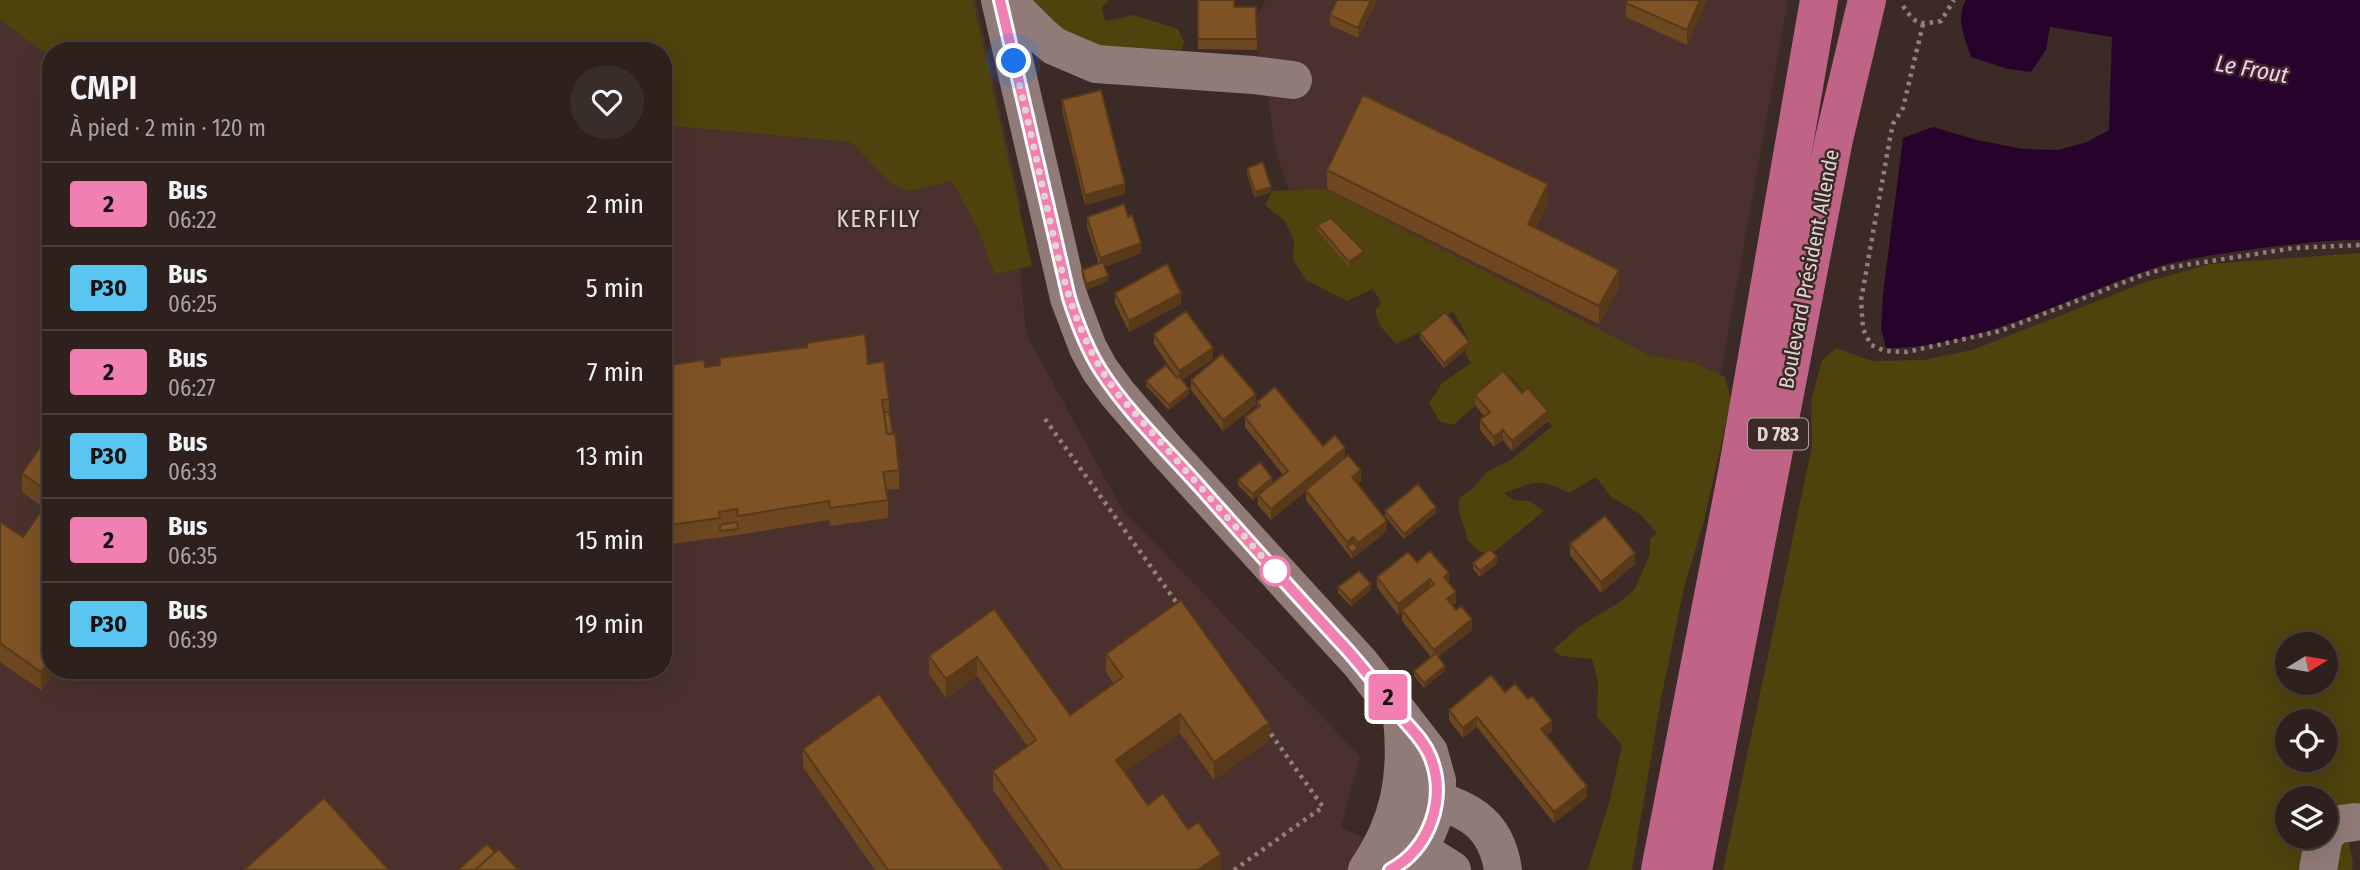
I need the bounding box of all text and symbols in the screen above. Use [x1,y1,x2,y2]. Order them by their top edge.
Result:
your location [996,43,1031,78]
water label: Le Frout [2213,49,2291,89]
button: heart [570,65,644,139]
text: CMPI [70,68,137,108]
text: À pied · 2 min · 120 m [70,114,266,142]
street label: Boulevard Président Allende [1773,147,1845,391]
text: Bus [168,175,207,206]
text: 2 min [586,189,644,220]
text: 2 [103,190,114,218]
district label: KERFILY [836,205,922,233]
text: 06:22 [168,206,217,234]
text: Bus [168,259,207,290]
text: 5 min [586,273,644,304]
text: P30 [90,274,127,302]
text: 06:25 [168,290,217,318]
text: Bus [168,343,207,374]
text: 7 min [587,357,644,388]
text: 2 [103,358,114,386]
text: 06:27 [168,374,216,402]
road number: D 783 [1748,418,1808,449]
text: Bus [168,427,207,458]
text: 13 min [576,441,644,472]
text: P30 [90,442,127,470]
text: 06:33 [168,458,217,486]
text: Bus [168,511,207,542]
text: 15 min [576,525,644,556]
text: 2 [103,526,114,554]
text: 06:35 [168,542,217,570]
unlabelled marker [1260,556,1290,586]
text: Bus [168,595,207,626]
text: 19 min [575,609,644,640]
text: P30 [90,610,127,638]
text: 06:39 [168,626,218,654]
north arrow [2275,632,2338,695]
map controls [2275,632,2338,849]
line badge: 2 [1365,674,1411,720]
text: 2 [1382,683,1394,711]
button: locate [2275,709,2338,772]
button: layers [2275,786,2338,849]

